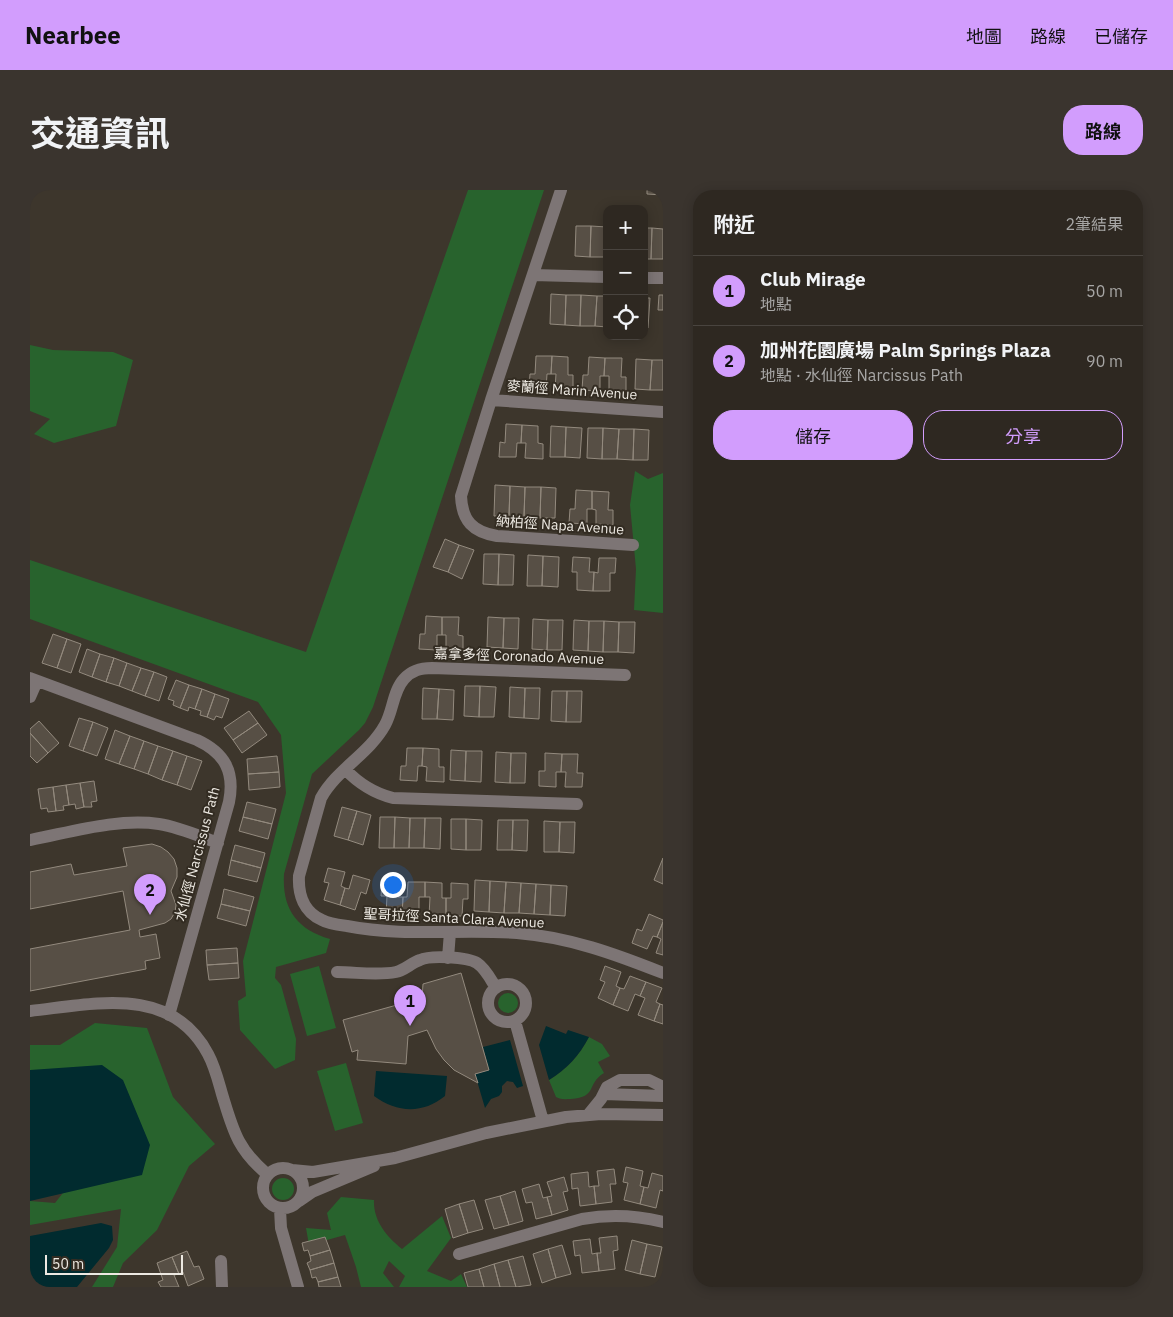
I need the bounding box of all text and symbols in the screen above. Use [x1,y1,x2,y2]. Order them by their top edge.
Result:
text: Nearbee [25,19,121,51]
text: 地圖 [966,25,1002,48]
text: 路線 [1030,25,1066,48]
text: 已儲存 [1094,25,1148,48]
button: 路線 [1063,105,1143,155]
text: 交通資訊 [30,110,170,156]
map controls [603,205,648,340]
button: + [603,205,648,250]
text: 附近 [713,210,755,238]
text: 2筆結果 [1065,214,1123,234]
button: − [603,250,648,295]
text: Club Mirage [760,267,866,291]
text: 1 [724,281,734,301]
text: 50 m [1086,281,1123,301]
text: 地點 [760,294,792,314]
button: locate [603,295,648,340]
text: 加州花園廣場 Palm Springs Plaza [760,338,1051,362]
text: 2 [724,351,734,371]
text: 90 m [1086,351,1123,371]
text: 地點 · 水仙徑 Narcissus Path [760,365,963,385]
street label: 麥蘭徑 Marin Avenue [506,376,638,404]
button: 儲存 [713,410,913,460]
button: 分享 [923,410,1123,460]
street label: 納柏徑 Napa Avenue [495,512,625,538]
street label: 嘉拿多徑 Coronado Avenue [434,644,605,668]
street label: 水仙徑 Narcissus Path [170,785,224,923]
your location [380,872,406,898]
pin: 2 [134,874,166,915]
street label: 聖哥拉徑 Santa Clara Avenue [363,904,545,932]
pin: 1 [394,985,426,1026]
scale bar [45,1252,182,1275]
text: 50 m [52,1255,84,1273]

